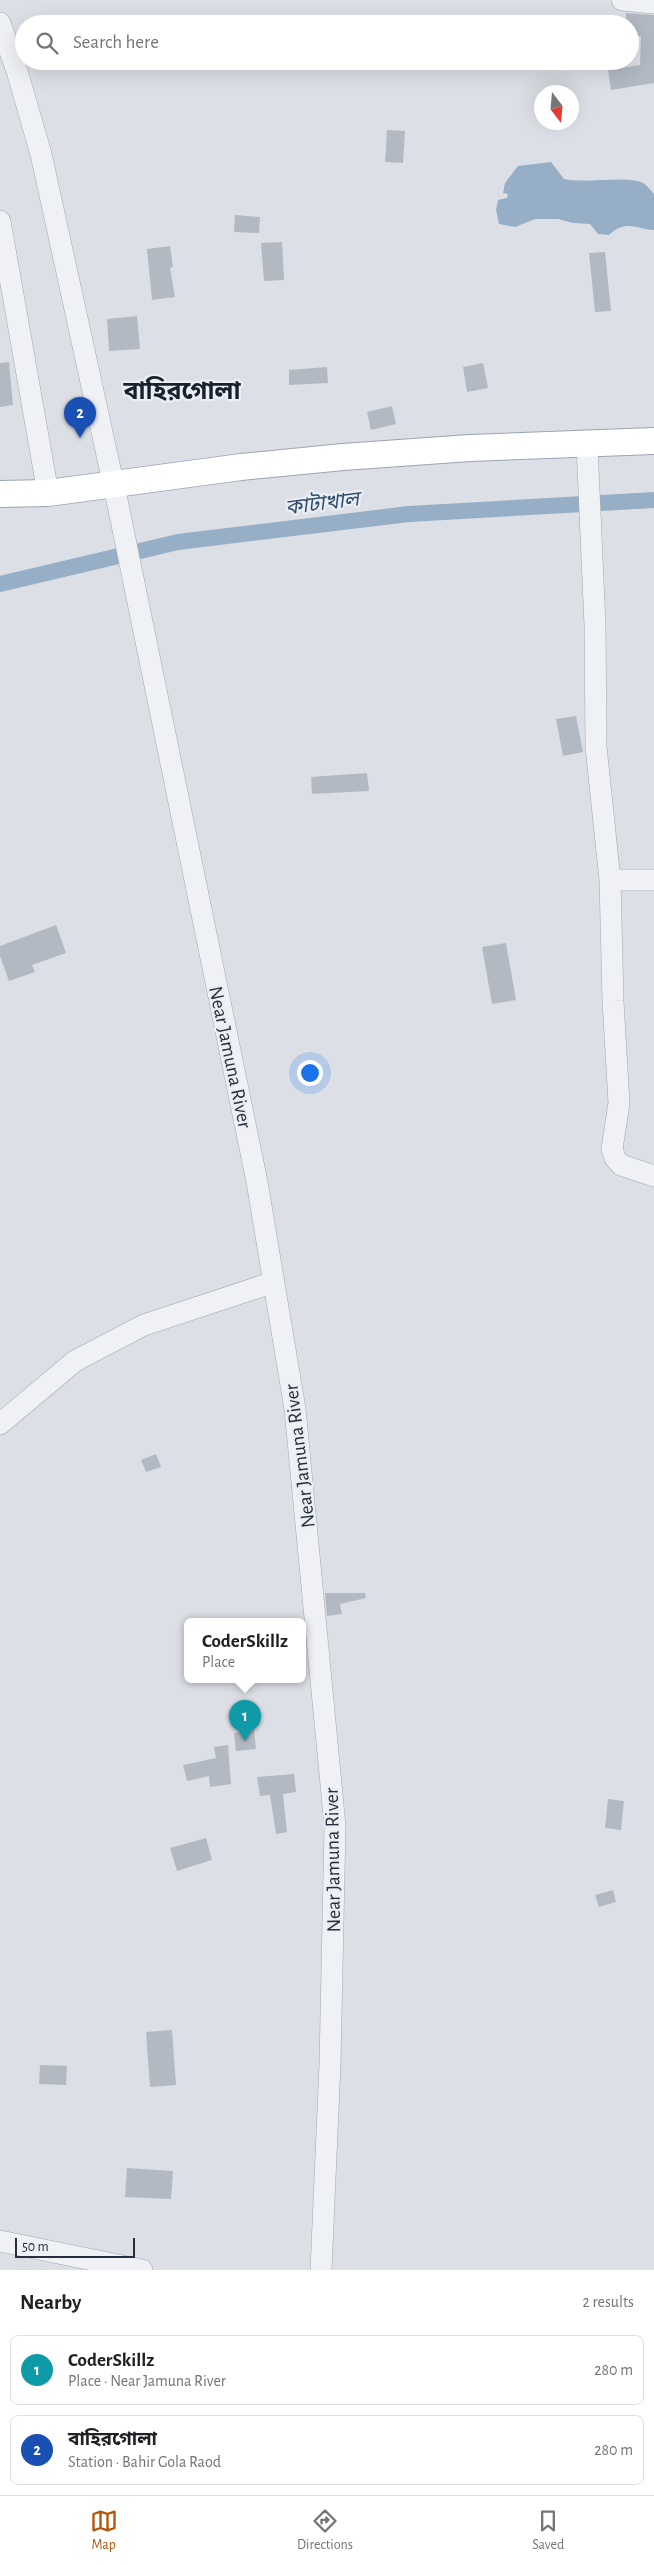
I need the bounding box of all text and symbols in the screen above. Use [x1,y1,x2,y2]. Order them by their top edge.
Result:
search box [15,15,639,70]
icon: search [33,29,61,57]
text: Search here [73,33,159,52]
north arrow [534,85,579,130]
district label: বাহিরগোলা [122,376,241,404]
pin: 2 [64,397,96,438]
water label: কাটাখাল [283,485,364,518]
street label: Near Jamuna River [205,984,255,1131]
your location [297,1060,323,1086]
street label: Near Jamuna River [281,1382,319,1529]
popup [184,1618,306,1683]
text: CoderSkillz [202,1632,288,1651]
text: Place [202,1654,235,1670]
pin: 1 [229,1700,261,1741]
street label: Near Jamuna River [322,1787,344,1933]
scale bar [15,2235,135,2258]
text: 50 m [22,2240,49,2254]
text: Nearby [20,2292,81,2313]
text: 2 results [582,2294,634,2310]
text: CoderSkillz [68,2351,154,2370]
text: 1 [34,2362,40,2378]
text: 280 m [594,2362,633,2378]
text: Place · Near Jamuna River [68,2373,226,2389]
text: বাহিরগোলা [68,2430,157,2449]
text: 2 [33,2442,41,2458]
text: 280 m [594,2442,633,2458]
text: Station · Bahir Gola Raod [68,2454,221,2470]
tab: Map [90,2507,118,2554]
tab: Directions [297,2507,353,2554]
tab: Saved [532,2507,564,2554]

